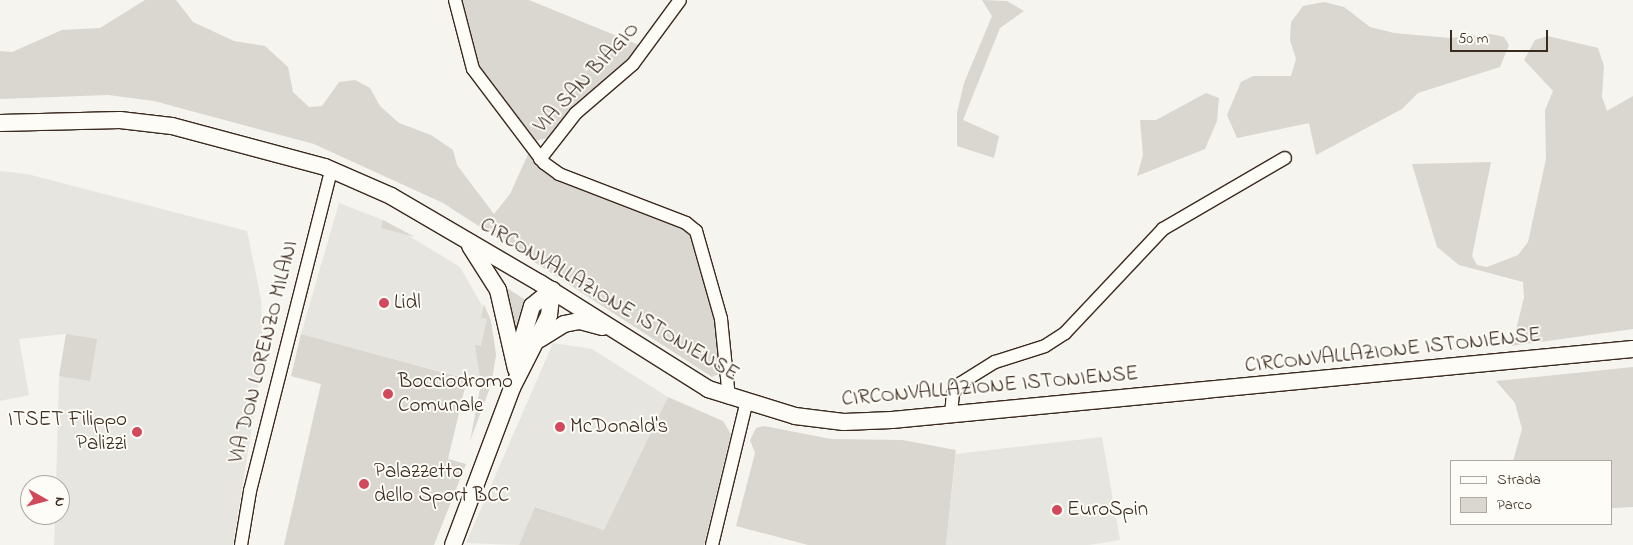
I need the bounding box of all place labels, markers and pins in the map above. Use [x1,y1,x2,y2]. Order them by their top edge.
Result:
place label: Lidl [394,290,421,316]
marker: Lidl [378,297,390,309]
place label: Bocciodromo Comunale [398,369,513,419]
marker: Bocciodromo Comunale [382,388,394,400]
place label: ITSET Filippo Palizzi [8,407,127,457]
place label: McDonald's [570,414,668,440]
marker: McDonald's [554,421,566,433]
marker: ITSET Filippo Palizzi [131,426,143,438]
place label: Palazzetto dello Sport BCC [374,459,510,509]
marker: Palazzetto dello Sport BCC [358,478,370,490]
place label: EuroSpin [1067,497,1148,523]
marker: EuroSpin [1051,504,1063,516]

